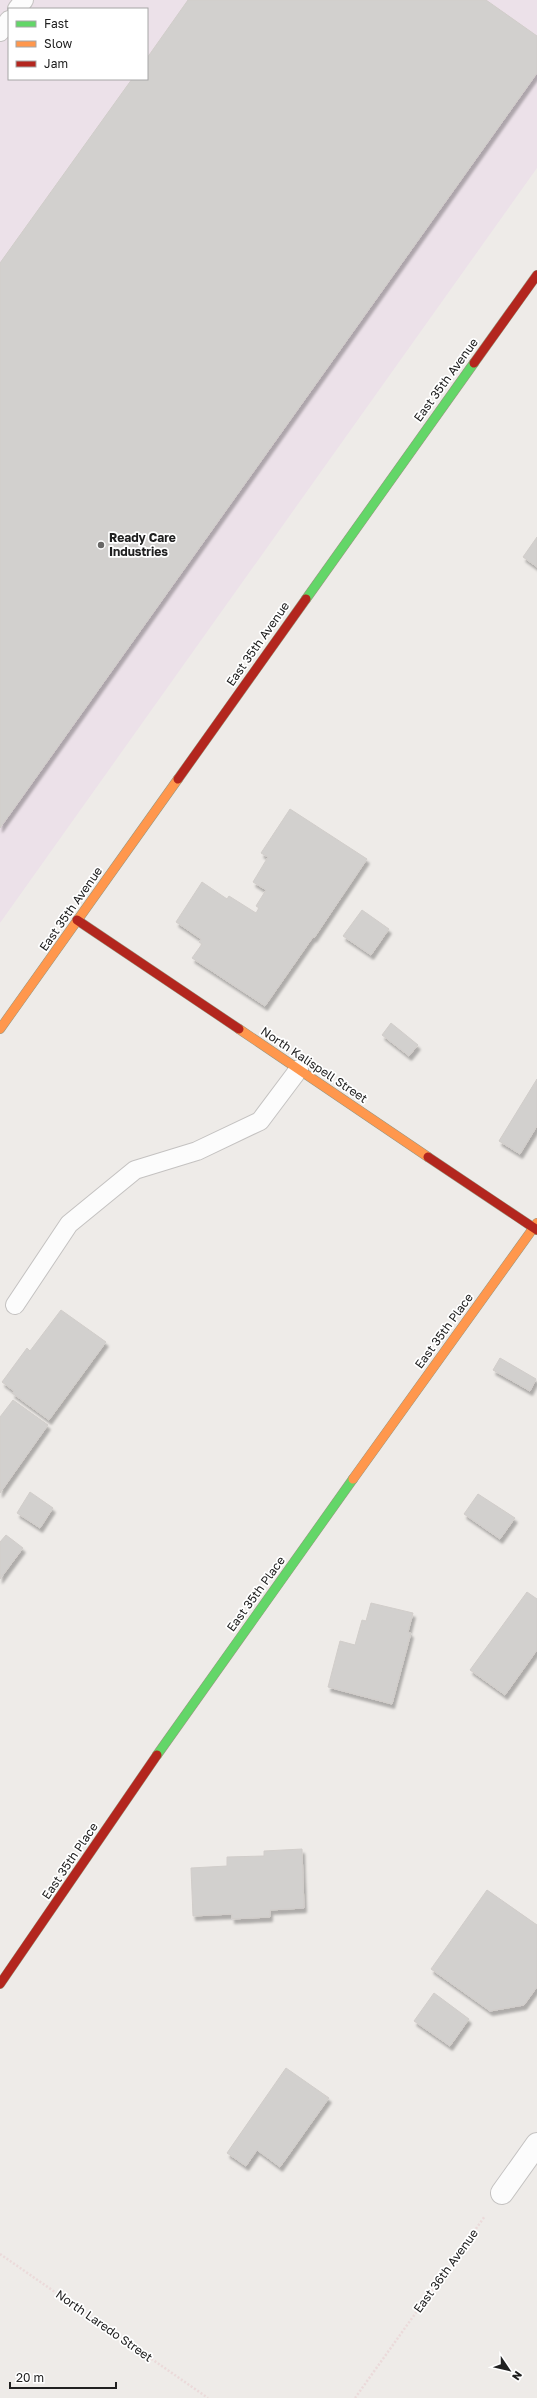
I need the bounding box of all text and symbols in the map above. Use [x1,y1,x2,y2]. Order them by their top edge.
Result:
legend [8,8,148,80]
text: Fast [44,16,69,31]
text: Slow [44,36,72,51]
text: Jam [44,56,68,71]
street label: East 35th Avenue [410,335,481,424]
place label: Ready Care Industries [109,530,176,559]
marker: Ready Care Industries [96,540,106,550]
street label: East 35th Avenue [223,599,292,689]
street label: East 35th Avenue [36,864,105,954]
street label: North Kalispell Street [258,1023,371,1106]
street label: East 35th Place [411,1290,476,1371]
street label: East 35th Place [223,1553,288,1634]
street label: East 35th Place [38,1819,101,1902]
street label: East 36th Avenue [410,2226,481,2316]
street label: North Laredo Street [53,2287,156,2365]
north arrow [489,2350,529,2390]
scale bar [10,2364,116,2390]
text: N [510,2369,525,2383]
text: 20 m [16,2370,44,2385]

